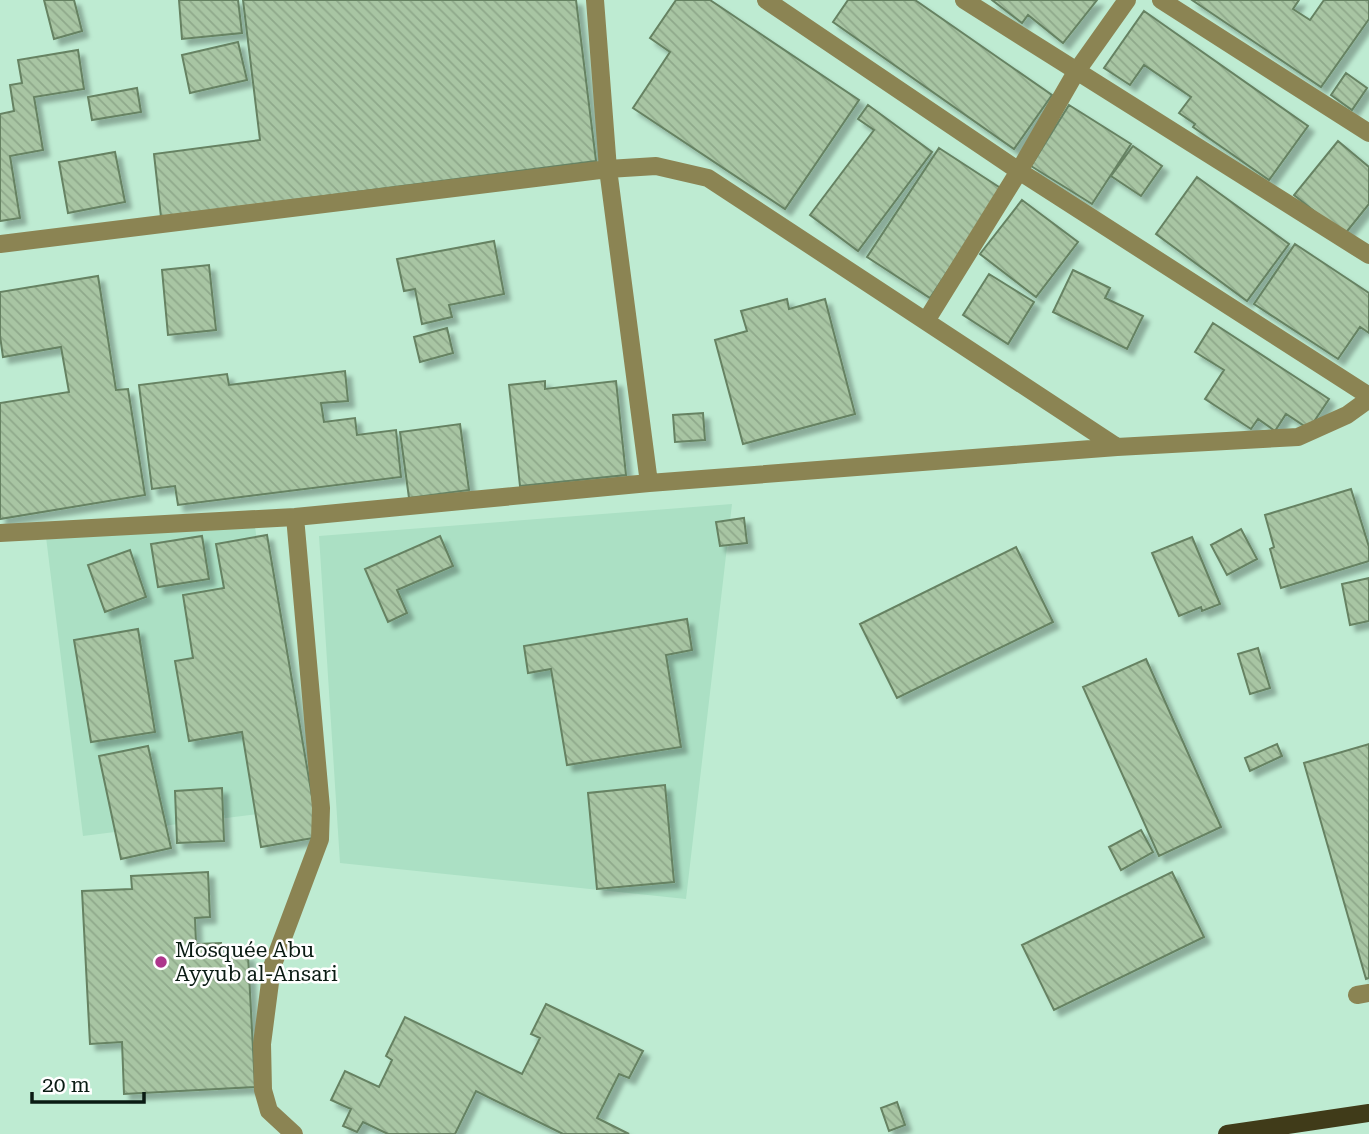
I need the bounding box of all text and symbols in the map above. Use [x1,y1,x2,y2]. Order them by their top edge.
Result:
place label: Mosquée Abu Ayyub al-Ansari [175,938,338,986]
marker: Mosquée Abu Ayyub al-Ansari [153,954,169,970]
scale bar [32,1060,144,1104]
text: 20 m [42,1073,90,1097]

